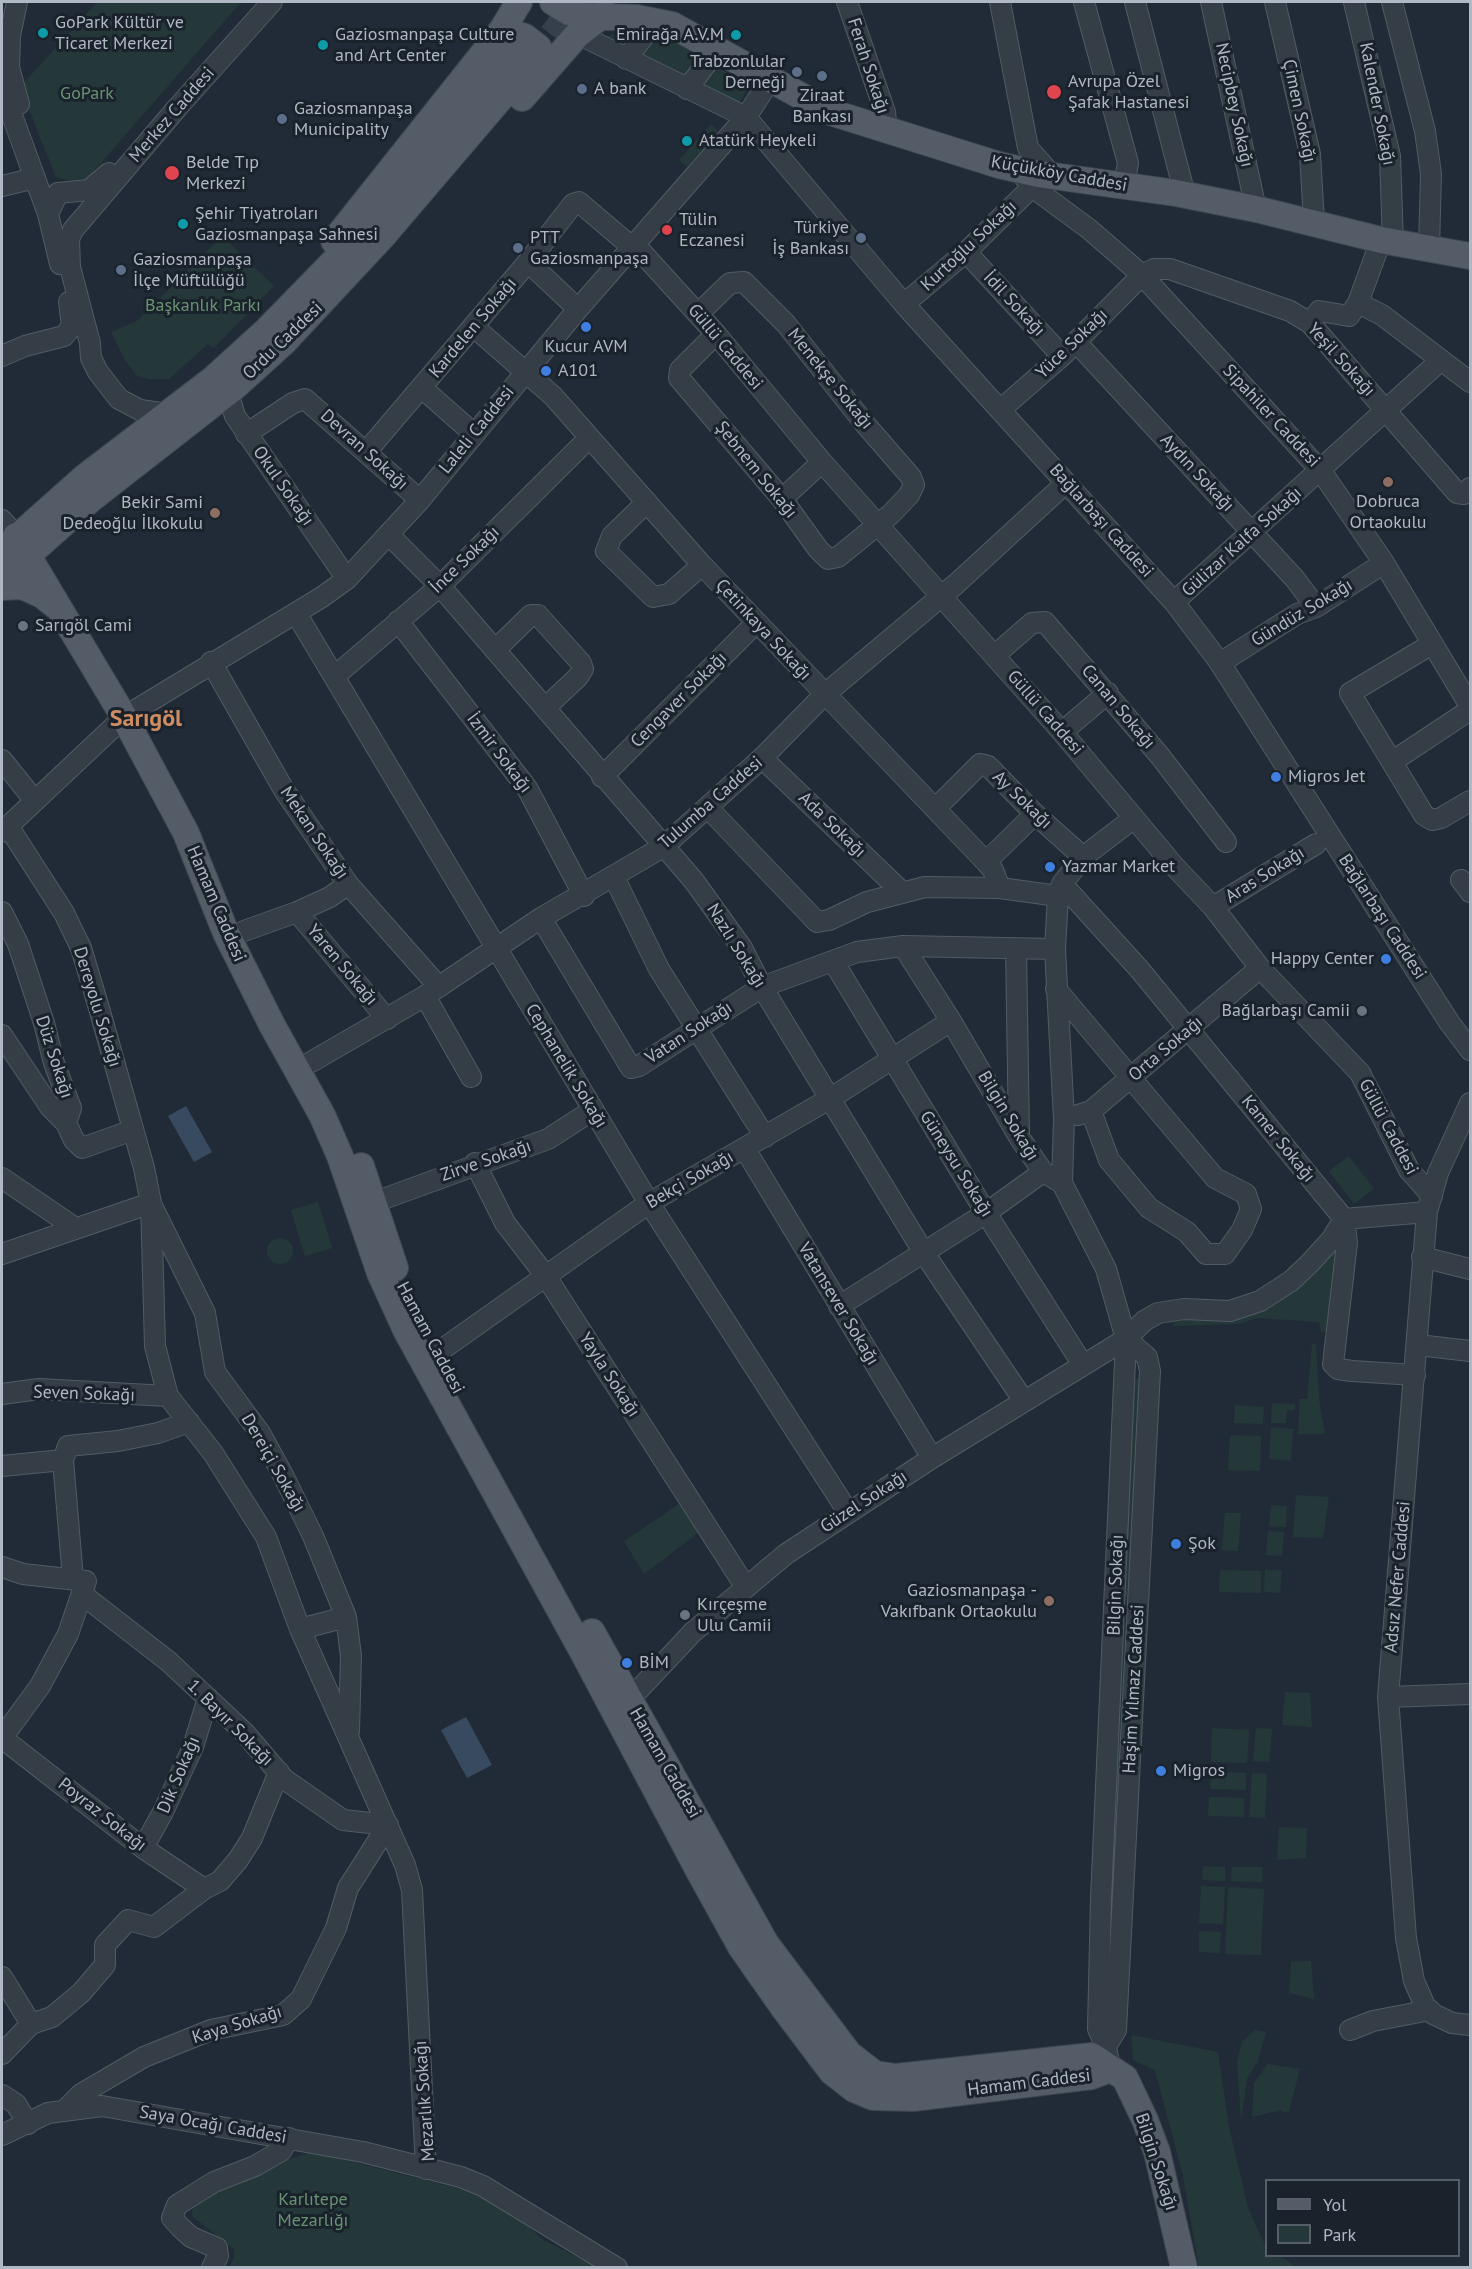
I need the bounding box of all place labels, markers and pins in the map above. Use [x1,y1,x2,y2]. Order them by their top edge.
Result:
place label: GoPark Kültür ve Ticaret Merkezi [55,12,184,54]
place label: Gaziosmanpaşa Culture and Art Center [335,24,514,66]
place label: Emirağa A.V.M [616,24,724,46]
marker: GoPark Kültür ve Ticaret Merkezi [36,26,50,40]
marker: Emirağa A.V.M [729,28,743,42]
marker: Gaziosmanpaşa Culture and Art Center [316,38,330,52]
place label: Trabzonlular Derneği [690,51,785,94]
marker: Trabzonlular Derneği [790,65,804,79]
marker: Ziraat Bankası [815,69,829,83]
place label: Avrupa Özel Şafak Hastanesi [1068,71,1190,113]
place label: A bank [594,78,646,100]
marker: A bank [575,82,589,96]
marker: Avrupa Özel Şafak Hastanesi [1045,83,1063,101]
place label: Ziraat Bankası [792,85,852,128]
place label: Gaziosmanpaşa Municipality [294,98,413,140]
marker: Gaziosmanpaşa Municipality [275,112,289,126]
place label: Atatürk Heykeli [699,130,817,152]
marker: Atatürk Heykeli [680,134,694,148]
place label: Belde Tıp Merkezi [186,152,259,195]
marker: Belde Tıp Merkezi [163,164,181,182]
place label: Şehir Tiyatroları Gaziosmanpaşa Sahnesi [195,203,378,246]
place label: Tülin Eczanesi [679,209,745,252]
marker: Şehir Tiyatroları Gaziosmanpaşa Sahnesi [176,217,190,231]
place label: Türkiye İş Bankası [772,217,849,260]
marker: Tülin Eczanesi [660,223,674,237]
place label: PTT Gaziosmanpaşa [530,227,649,270]
marker: Türkiye İş Bankası [854,231,868,245]
marker: PTT Gaziosmanpaşa [511,241,525,255]
place label: Gaziosmanpaşa İlçe Müftülüğü [133,249,252,292]
marker: Gaziosmanpaşa İlçe Müftülüğü [114,263,128,277]
marker: Kucur AVM [579,320,593,334]
place label: Kucur AVM [544,336,628,358]
place label: A101 [558,360,598,382]
marker: A101 [539,364,553,378]
marker: Dobruca Ortaokulu [1381,475,1395,489]
place label: Dobruca Ortaokulu [1350,491,1426,534]
place label: Bekir Sami Dedeoğlu İlkokulu [63,492,203,534]
marker: Bekir Sami Dedeoğlu İlkokulu [208,506,222,520]
place label: Sarıgöl Cami [35,615,132,637]
marker: Sarıgöl Cami [16,619,30,633]
place label: Migros Jet [1288,766,1365,788]
marker: Migros Jet [1269,770,1283,784]
place label: Yazmar Market [1062,856,1175,878]
marker: Yazmar Market [1043,860,1057,874]
place label: Happy Center [1271,948,1374,970]
marker: Happy Center [1379,952,1393,966]
place label: Bağlarbaşı Camii [1222,1000,1350,1022]
marker: Bağlarbaşı Camii [1355,1004,1369,1018]
place label: Şok [1188,1533,1216,1555]
marker: Şok [1169,1537,1183,1551]
place label: Gaziosmanpaşa - Vakıfbank Ortaokulu [881,1580,1037,1622]
place label: Kırçeşme Ulu Camii [697,1594,772,1636]
marker: Gaziosmanpaşa - Vakıfbank Ortaokulu [1042,1594,1056,1608]
marker: Kırçeşme Ulu Camii [678,1608,692,1622]
place label: BİM [639,1652,669,1674]
marker: BİM [620,1656,634,1670]
place label: Migros [1173,1760,1225,1782]
marker: Migros [1154,1764,1168,1778]

